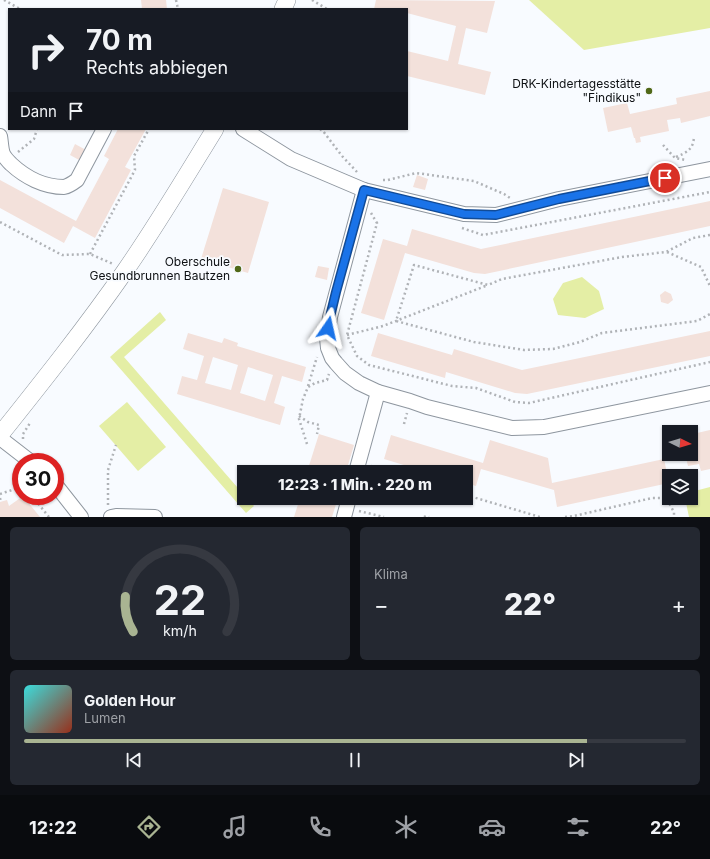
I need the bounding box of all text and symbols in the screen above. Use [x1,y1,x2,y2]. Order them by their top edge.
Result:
text: 70 m [86,23,153,57]
icon: right [20,24,72,76]
text: Rechts abbiegen [86,57,228,78]
place label: DRK-Kindertagesstätte "Findikus" [512,76,641,105]
marker: DRK-Kindertagesstätte "Findikus" [644,86,654,96]
icon: arrive [65,100,87,122]
text: Dann [20,102,57,121]
pin [648,161,682,195]
icon: arrive [654,167,676,189]
place label: Oberschule Gesundbrunnen Bautzen [89,254,230,283]
marker: Oberschule Gesundbrunnen Bautzen [233,264,243,274]
position arrow [307,307,349,349]
north arrow [662,425,698,461]
map controls [662,425,698,505]
speed limit sign: 30 [12,453,64,505]
button: layers [662,469,698,505]
text: 12:23 · 1 Min. · 220 m [278,475,432,494]
text: Klima [374,566,408,582]
text: 22 [154,574,206,624]
text: 22° [504,586,556,622]
text: − [374,592,389,618]
text: + [671,592,686,618]
text: km/h [163,621,197,638]
text: Golden Hour [84,691,176,710]
text: Lumen [84,710,126,726]
icon: previous [123,749,145,771]
icon: pause [344,749,366,771]
icon: next [565,749,587,771]
icon: directions [135,813,163,841]
icon: music [221,813,249,841]
icon: phone [306,813,334,841]
icon: climate [392,813,420,841]
icon: car [478,813,506,841]
icon: filters [564,813,592,841]
text: 12:22 [29,817,77,838]
text: 22° [650,817,681,838]

